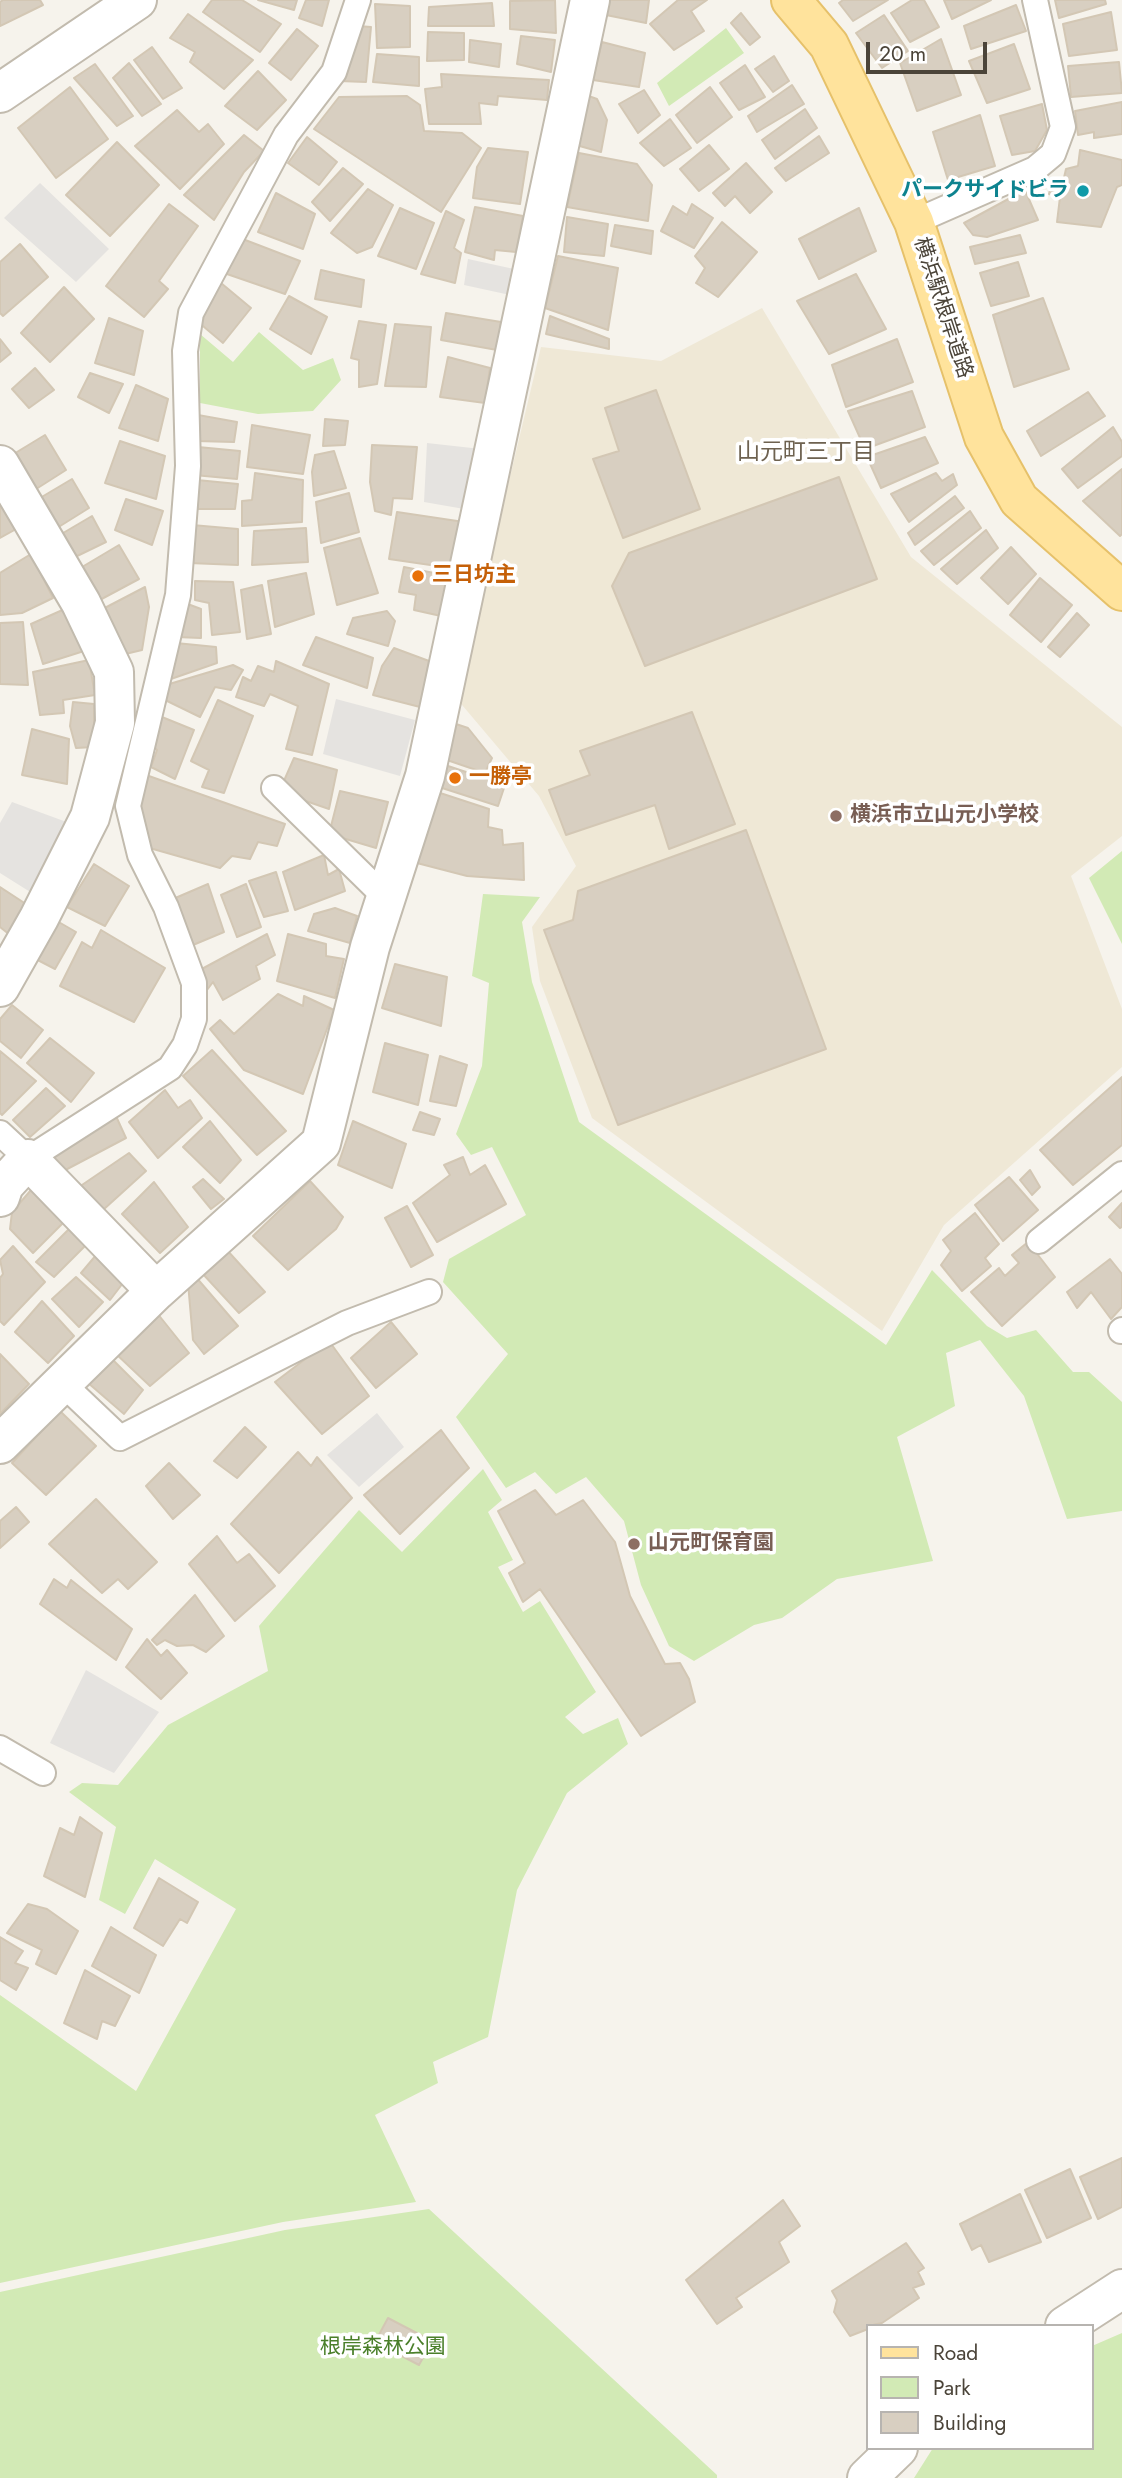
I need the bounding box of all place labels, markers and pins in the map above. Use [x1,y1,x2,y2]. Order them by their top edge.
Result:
place label: パークサイドビラ [901,178,1069,204]
marker: パークサイドビラ [1075,183,1091,199]
place label: 三日坊主 [432,563,516,589]
marker: 三日坊主 [410,568,426,584]
place label: 一勝亭 [469,765,532,791]
marker: 一勝亭 [447,770,463,786]
place label: 横浜市立山元小学校 [850,803,1039,829]
marker: 横浜市立山元小学校 [828,808,844,824]
place label: 山元町保育園 [648,1531,774,1557]
marker: 山元町保育園 [626,1536,642,1552]

